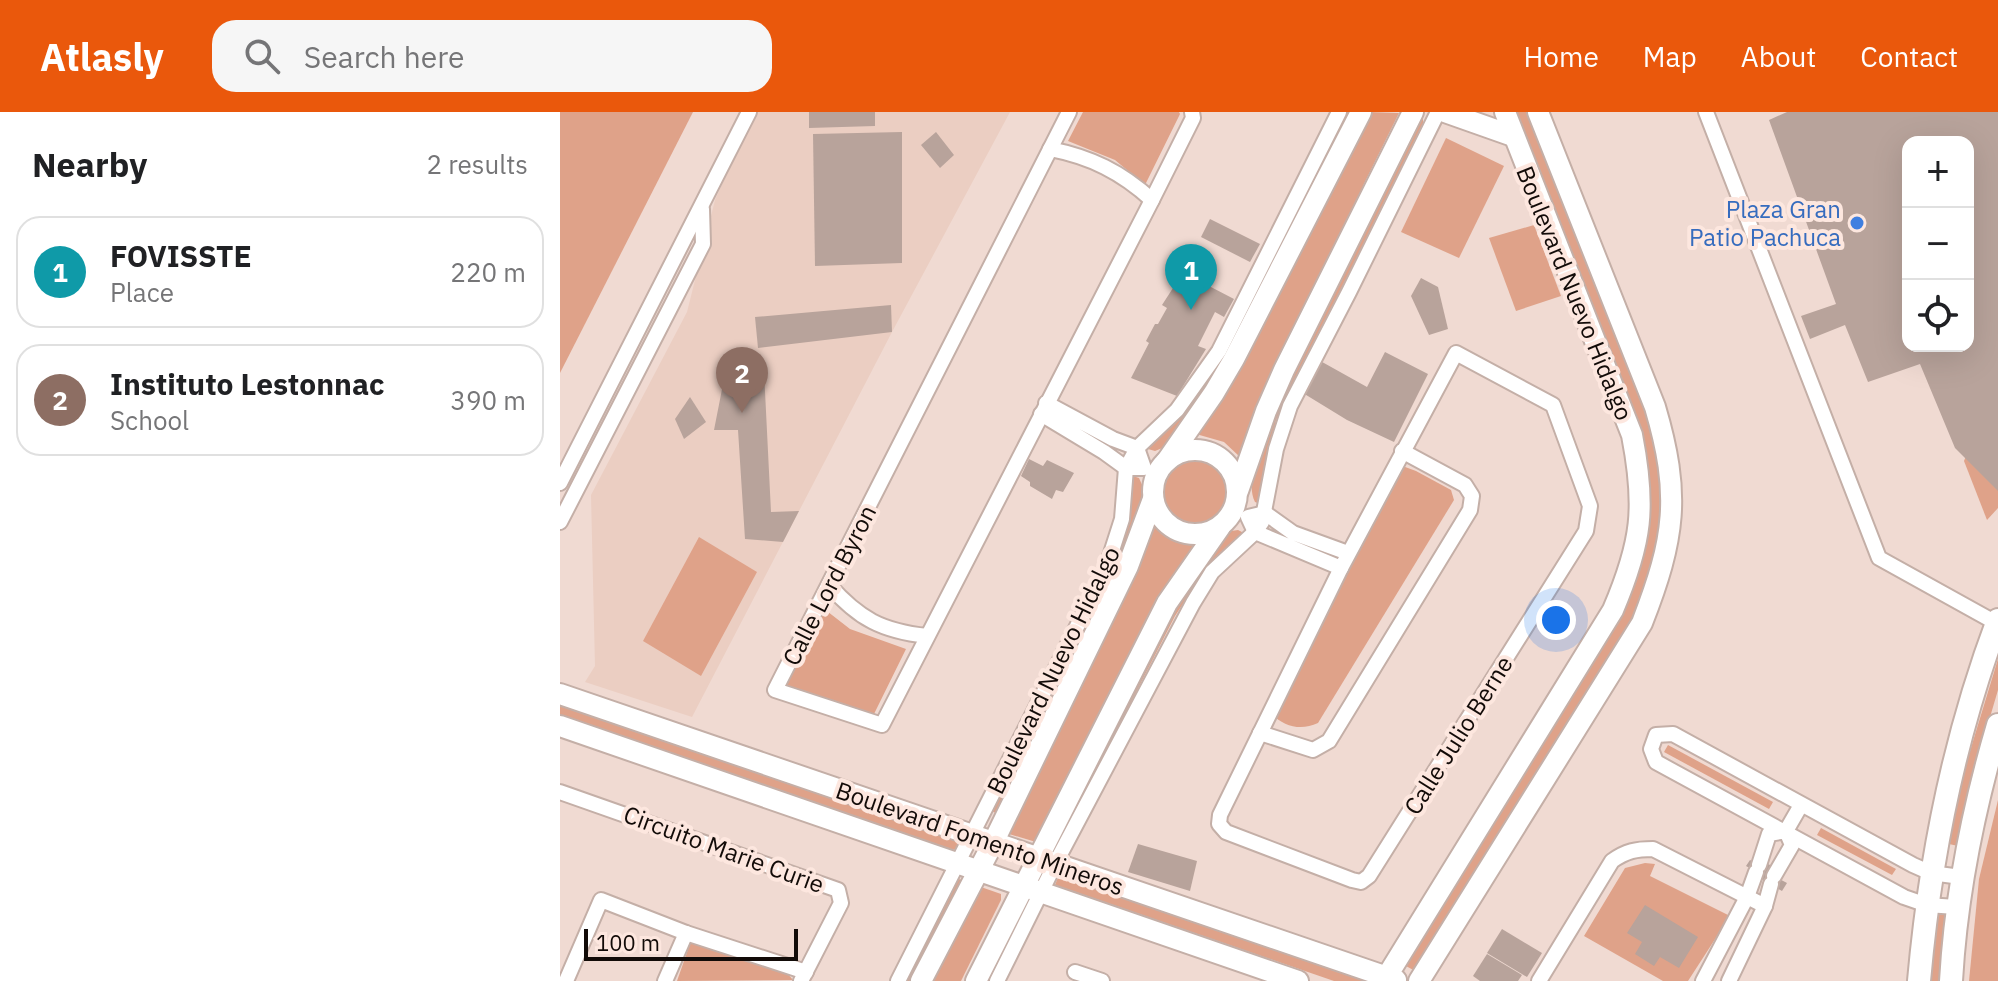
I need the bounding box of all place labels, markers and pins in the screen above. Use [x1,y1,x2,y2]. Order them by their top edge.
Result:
place label: Plaza Gran Patio Pachuca [1689,193,1841,253]
marker: Plaza Gran Patio Pachuca [1848,214,1866,232]
pin: 1 [1165,244,1217,310]
pin: 2 [716,347,768,413]

